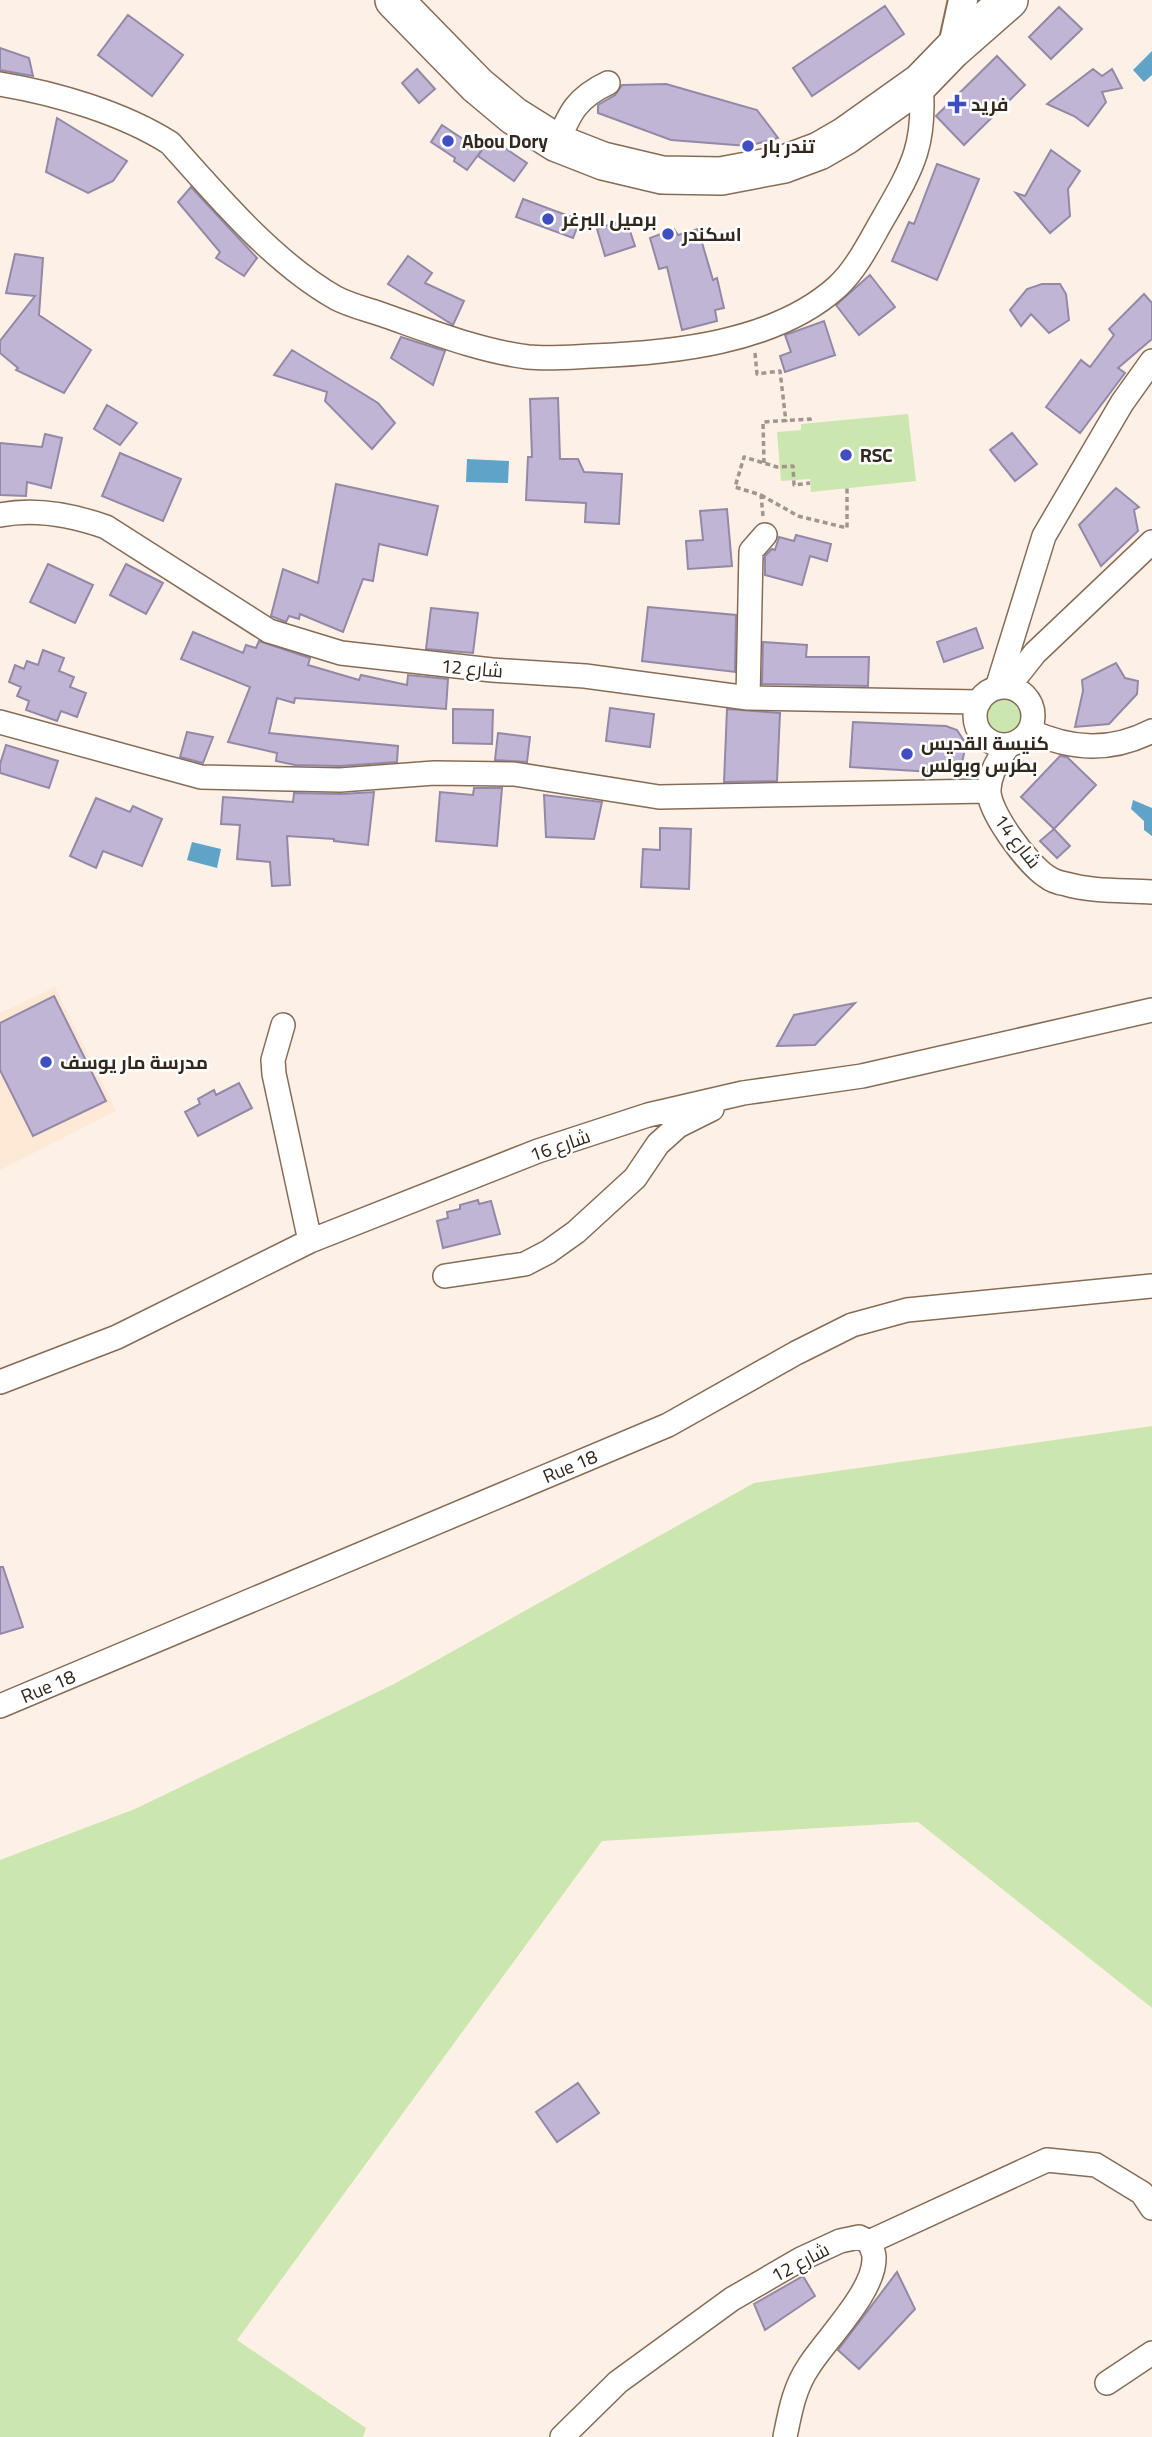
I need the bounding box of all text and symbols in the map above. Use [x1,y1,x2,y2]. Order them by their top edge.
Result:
place label: فريد [971,86,1008,122]
marker: فريد [949,96,965,112]
place label: Abou Dory [462,123,548,159]
place label: تندر بار [761,128,816,164]
marker: Abou Dory [440,133,456,149]
marker: تندر بار [740,138,756,154]
place label: برميل البرغر [561,201,657,237]
marker: برميل البرغر [540,211,556,227]
place label: اسكندر [681,216,742,252]
marker: اسكندر [660,226,676,242]
place label: RSC [860,437,893,473]
marker: RSC [838,447,854,463]
street label: شارع 12 [439,647,505,689]
place label: كنيسة القديس بطرس وبولس [921,725,1049,783]
marker: كنيسة القديس بطرس وبولس [899,746,915,762]
street label: شارع 14 [985,805,1051,877]
place label: مدرسة مار يوسف [60,1044,208,1080]
marker: مدرسة مار يوسف [38,1054,54,1070]
street label: شارع 16 [525,1118,595,1172]
street label: Rue 18 [537,1438,604,1494]
street label: Rue 18 [15,1658,82,1714]
street label: شارع 12 [764,2231,836,2293]

